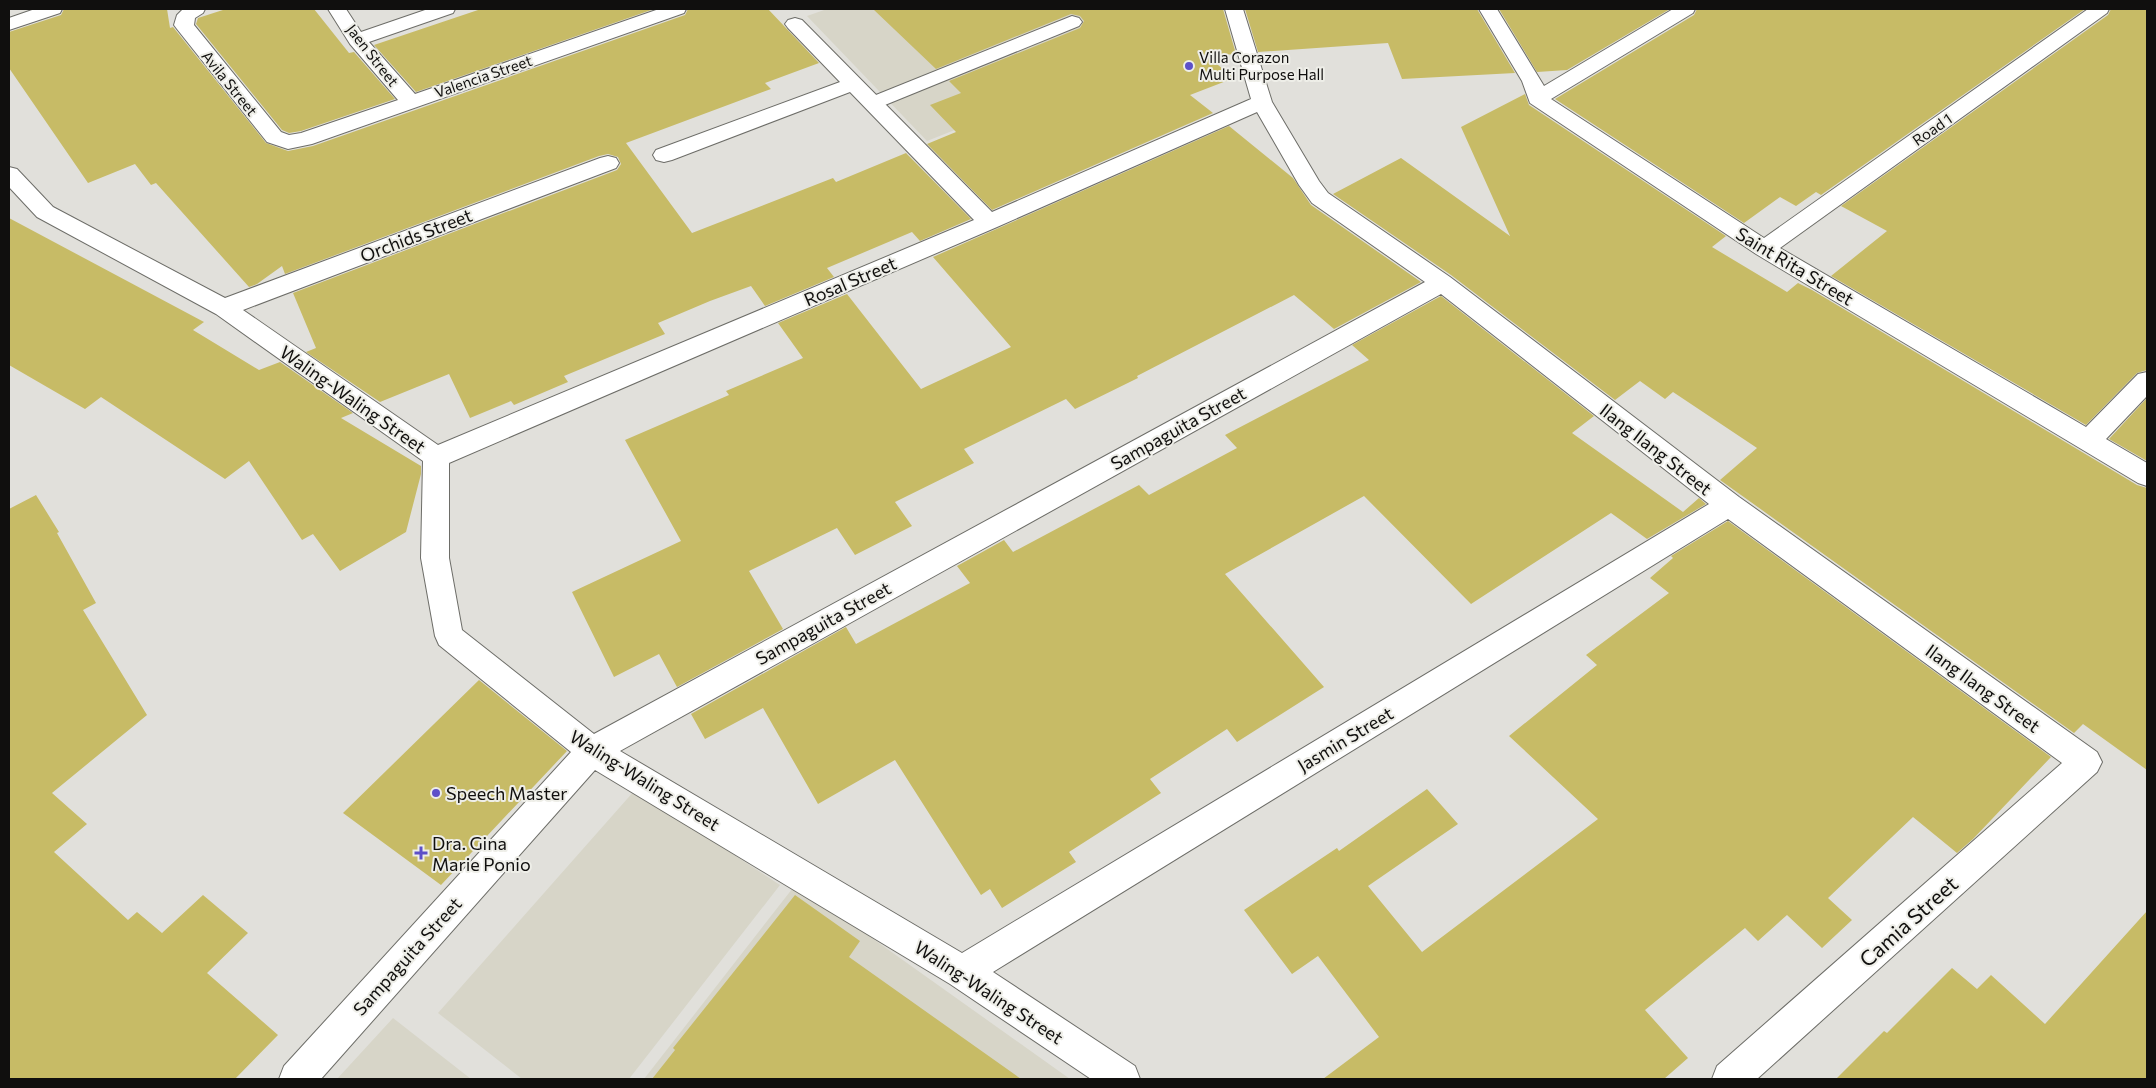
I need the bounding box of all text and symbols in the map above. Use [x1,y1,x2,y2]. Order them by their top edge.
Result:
street label: Jaen Street [343,20,403,90]
street label: Avila Street [198,47,262,119]
place label: Villa Corazon Multi Purpose Hall [1199,48,1324,83]
street label: Valencia Street [432,51,534,101]
marker: Villa Corazon Multi Purpose Hall [1183,60,1195,72]
street label: Road 1 [1909,109,1955,149]
street label: Orchids Street [357,204,475,266]
street label: Saint Rita Street [1732,222,1858,310]
street label: Rosal Street [800,252,900,310]
street label: Waling-Waling Street [276,340,430,458]
street label: Sampaguita Street [1107,382,1249,474]
street label: Ilang Ilang Street [1596,398,1716,500]
street label: Sampaguita Street [752,577,894,669]
street label: Ilang Ilang Street [1922,639,2044,737]
street label: Jasmin Street [1293,702,1397,776]
street label: Waling-Waling Street [566,725,724,835]
place label: Speech Master [446,782,567,804]
marker: Speech Master [430,787,442,799]
place label: Dra. Gina Marie Ponio [432,832,531,875]
marker: Dra. Gina Marie Ponio [414,846,428,860]
street label: Camia Street [1854,870,1962,972]
street label: Sampaguita Street [348,892,466,1020]
street label: Waling-Waling Street [911,936,1067,1048]

